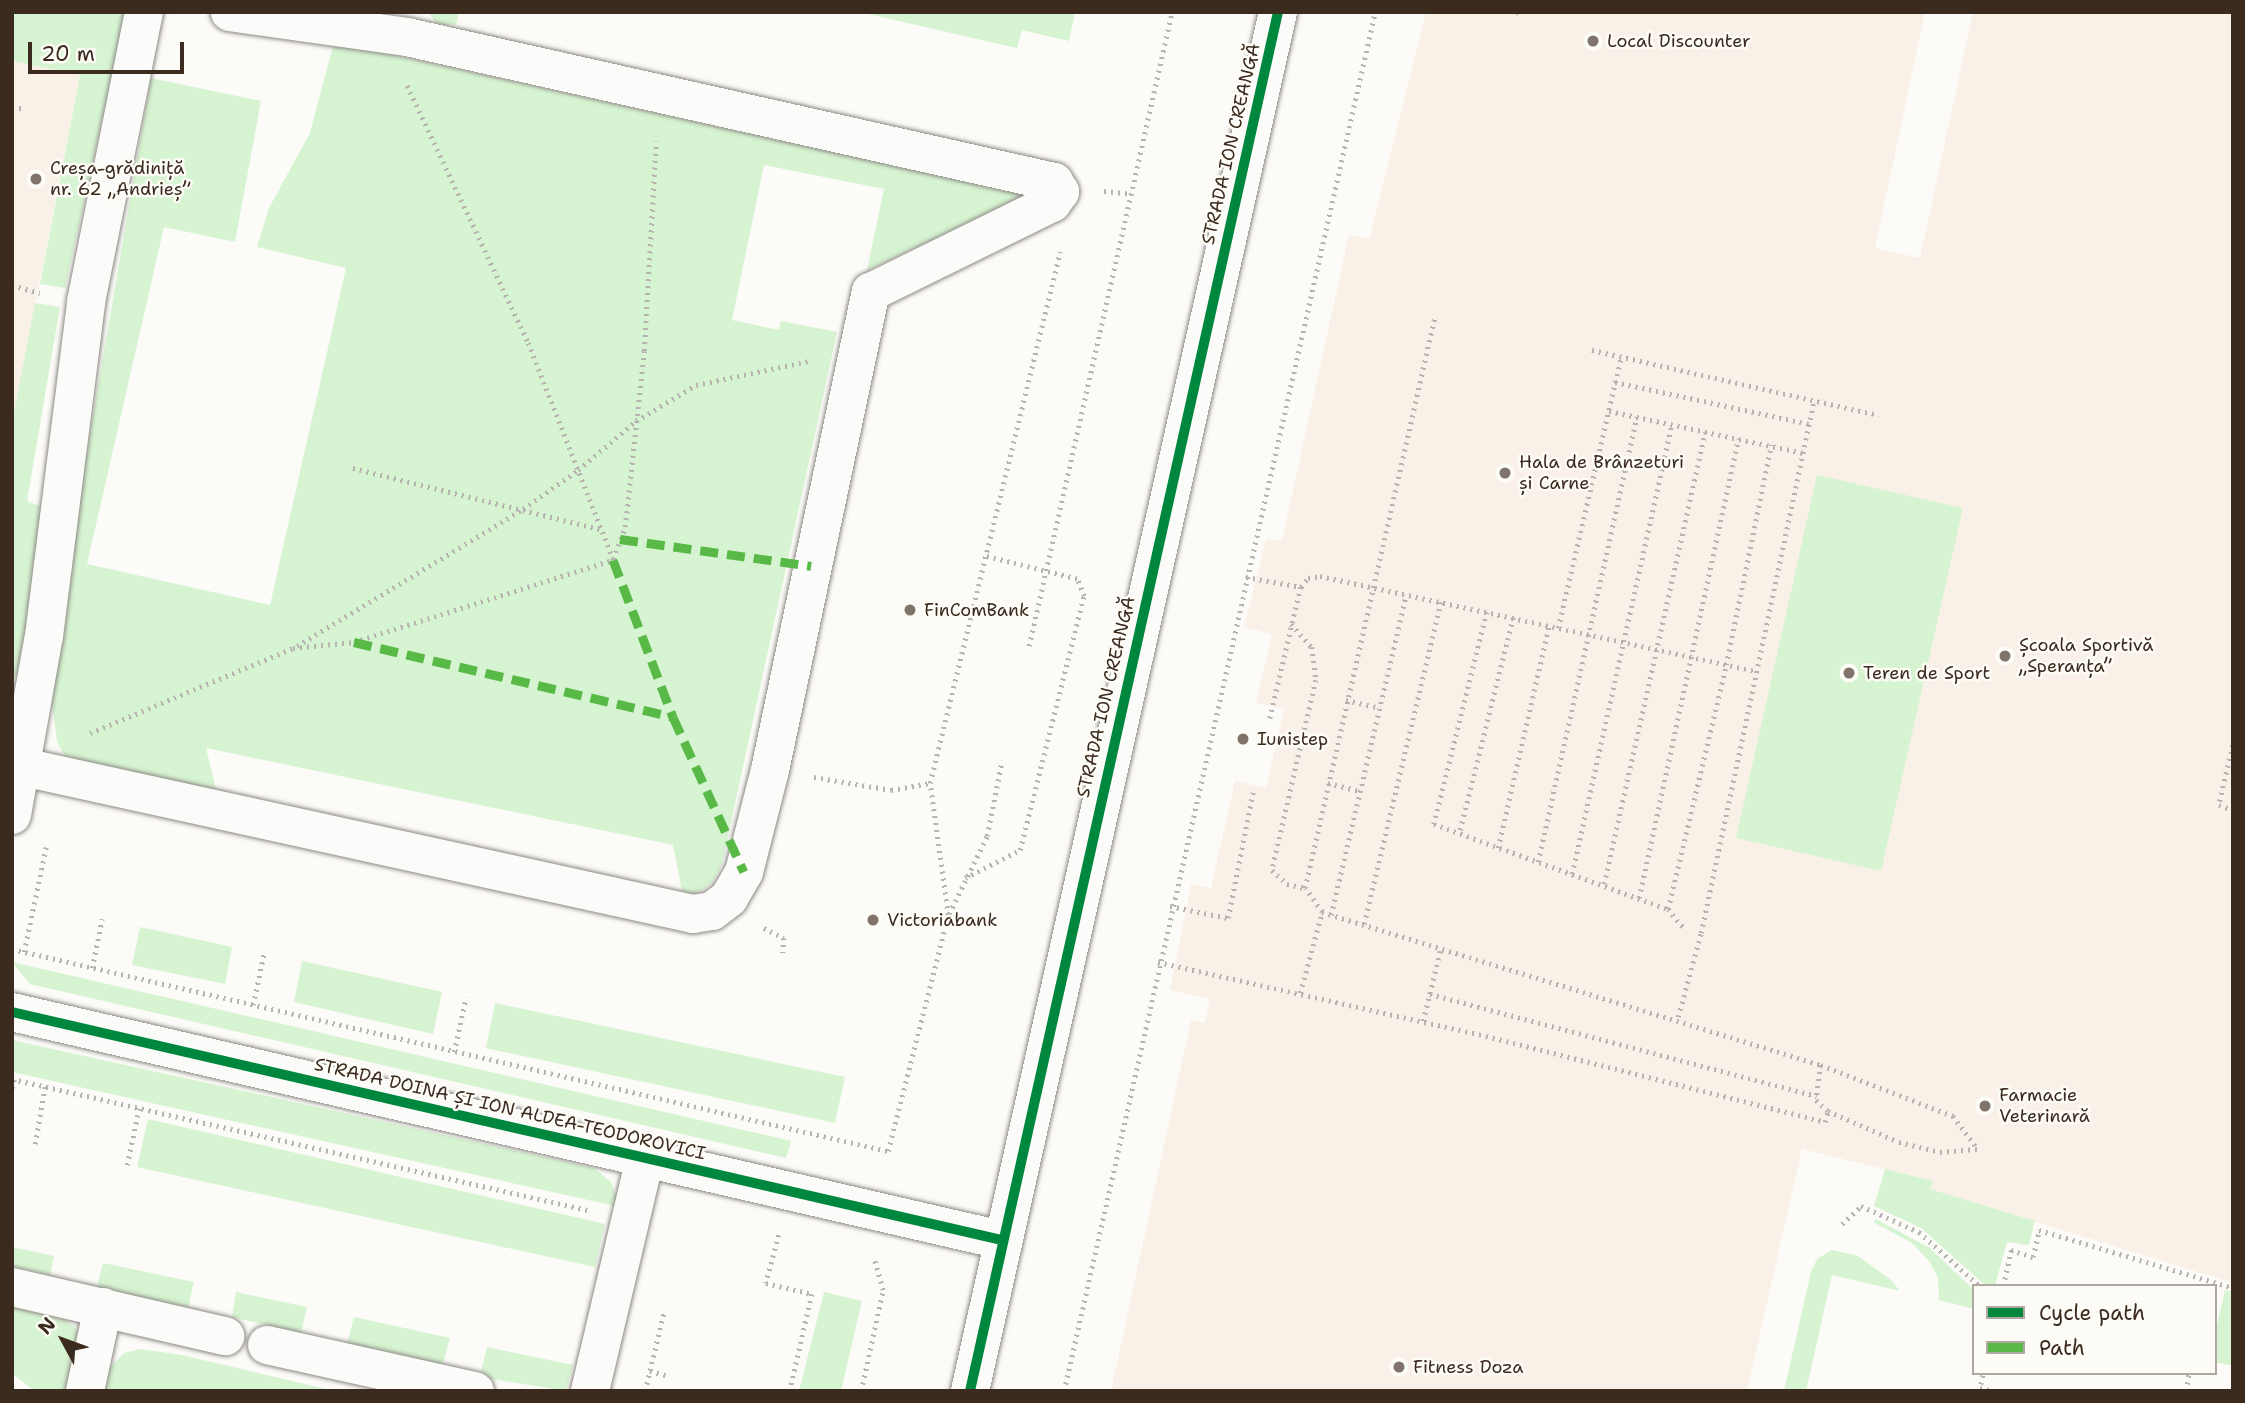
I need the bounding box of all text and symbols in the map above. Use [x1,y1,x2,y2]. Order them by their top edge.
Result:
scale bar [32,28,187,72]
place label: Local Discounter [1607,30,1750,52]
marker: Local Discounter [1585,33,1601,49]
text: 20 m [41,40,95,68]
street label: STRADA ION CREANGĂ [1197,41,1265,247]
place label: Creșa-grădiniță nr. 62 „Andrieș” [50,158,191,200]
marker: Creșa-grădiniță nr. 62 „Andrieș” [28,171,44,187]
place label: Hala de Brânzeturi și Carne [1519,452,1684,494]
marker: Hala de Brânzeturi și Carne [1497,465,1513,481]
street label: STRADA ION CREANGĂ [1072,594,1140,800]
place label: FinComBank [924,599,1029,621]
marker: FinComBank [902,602,918,618]
place label: Școala Sportivă „Speranța” [2019,635,2153,678]
marker: Școala Sportivă „Speranța” [1997,648,2013,664]
place label: Teren de Sport [1863,662,1990,684]
marker: Teren de Sport [1841,665,1857,681]
place label: Iunistep [1257,728,1328,750]
marker: Iunistep [1235,731,1251,747]
place label: Victoriabank [887,909,997,931]
marker: Victoriabank [865,912,881,928]
street label: STRADA DOINA ȘI ION ALDEA-TEODOROVICI [312,1053,708,1165]
place label: Farmacie Veterinară [1999,1085,2090,1128]
marker: Farmacie Veterinară [1977,1098,1993,1114]
legend [1972,1284,2217,1375]
text: Cycle path [2039,1299,2145,1327]
north arrow [28,1305,98,1375]
text: N [32,1312,61,1340]
text: Path [2039,1334,2085,1362]
place label: Fitness Doza [1413,1356,1523,1378]
marker: Fitness Doza [1391,1359,1407,1375]

